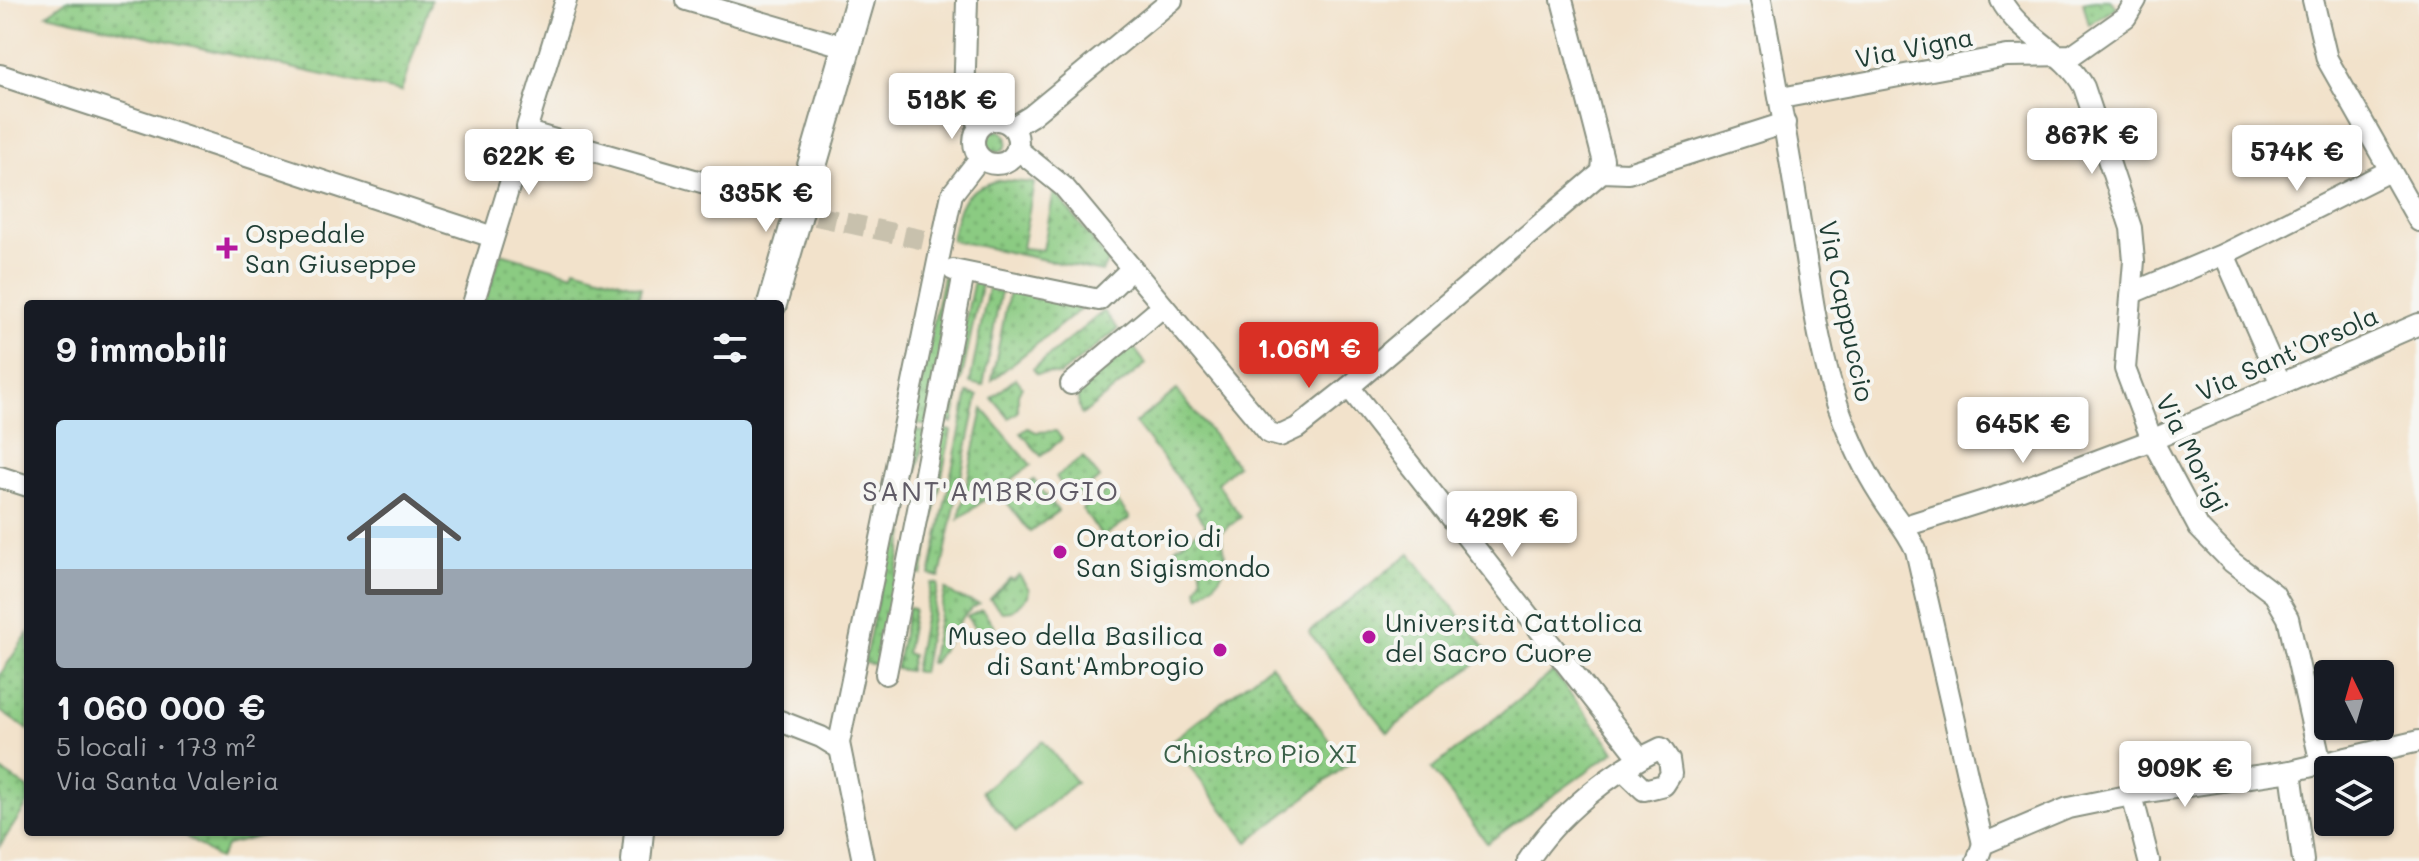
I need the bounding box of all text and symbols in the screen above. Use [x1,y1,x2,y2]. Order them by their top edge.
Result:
street label: Via Vigna [1852,19,1976,75]
pin: 518K € [887,73,1017,141]
text: 518K € [907,82,997,116]
pin: 867K € [2027,108,2157,176]
text: 867K € [2045,117,2139,151]
pin: 574K € [2232,125,2362,193]
pin: 622K € [464,129,594,197]
text: 574K € [2250,134,2344,168]
text: 622K € [483,138,575,172]
pin: 335K € [701,166,831,234]
text: 335K € [719,175,813,209]
place label: Ospedale San Giuseppe [245,216,417,280]
street label: Via Cappuccio [1811,217,1883,405]
marker: Ospedale San Giuseppe [216,237,238,259]
street label: Via Sant'Orsola [2191,298,2383,408]
pin: 1.06M € [1235,322,1383,390]
text: 9 immobili [56,326,229,371]
icon: filters [708,326,752,370]
text: 1.06M € [1257,331,1361,365]
street label: Via Morigi [2148,388,2238,518]
pin: 645K € [1958,397,2088,465]
text: 645K € [1976,406,2070,440]
icon: home [332,472,476,616]
district label: SANT'AMBROGIO [862,472,1120,508]
pin: 429K € [1447,491,1577,559]
text: 429K € [1465,500,1559,534]
place label: Oratorio di San Sigismondo [1076,520,1270,584]
marker: Oratorio di San Sigismondo [1051,543,1069,561]
place label: Università Cattolica del Sacro Cuore [1385,605,1643,669]
place label: Museo della Basilica di Sant'Ambrogio [948,618,1204,682]
marker: Università Cattolica del Sacro Cuore [1360,628,1378,646]
marker: Museo della Basilica di Sant'Ambrogio [1211,641,1229,659]
north arrow [2314,660,2394,740]
map controls [2314,660,2394,836]
text: 1 060 000 € [56,684,265,729]
text: 5 locali · 173 m² [56,729,256,763]
park label: Chiostro Pio XI [1163,736,1357,770]
pin: 909K € [2120,741,2250,809]
text: 909K € [2137,750,2233,784]
button: layers [2314,756,2394,836]
text: Via Santa Valeria [56,763,279,797]

